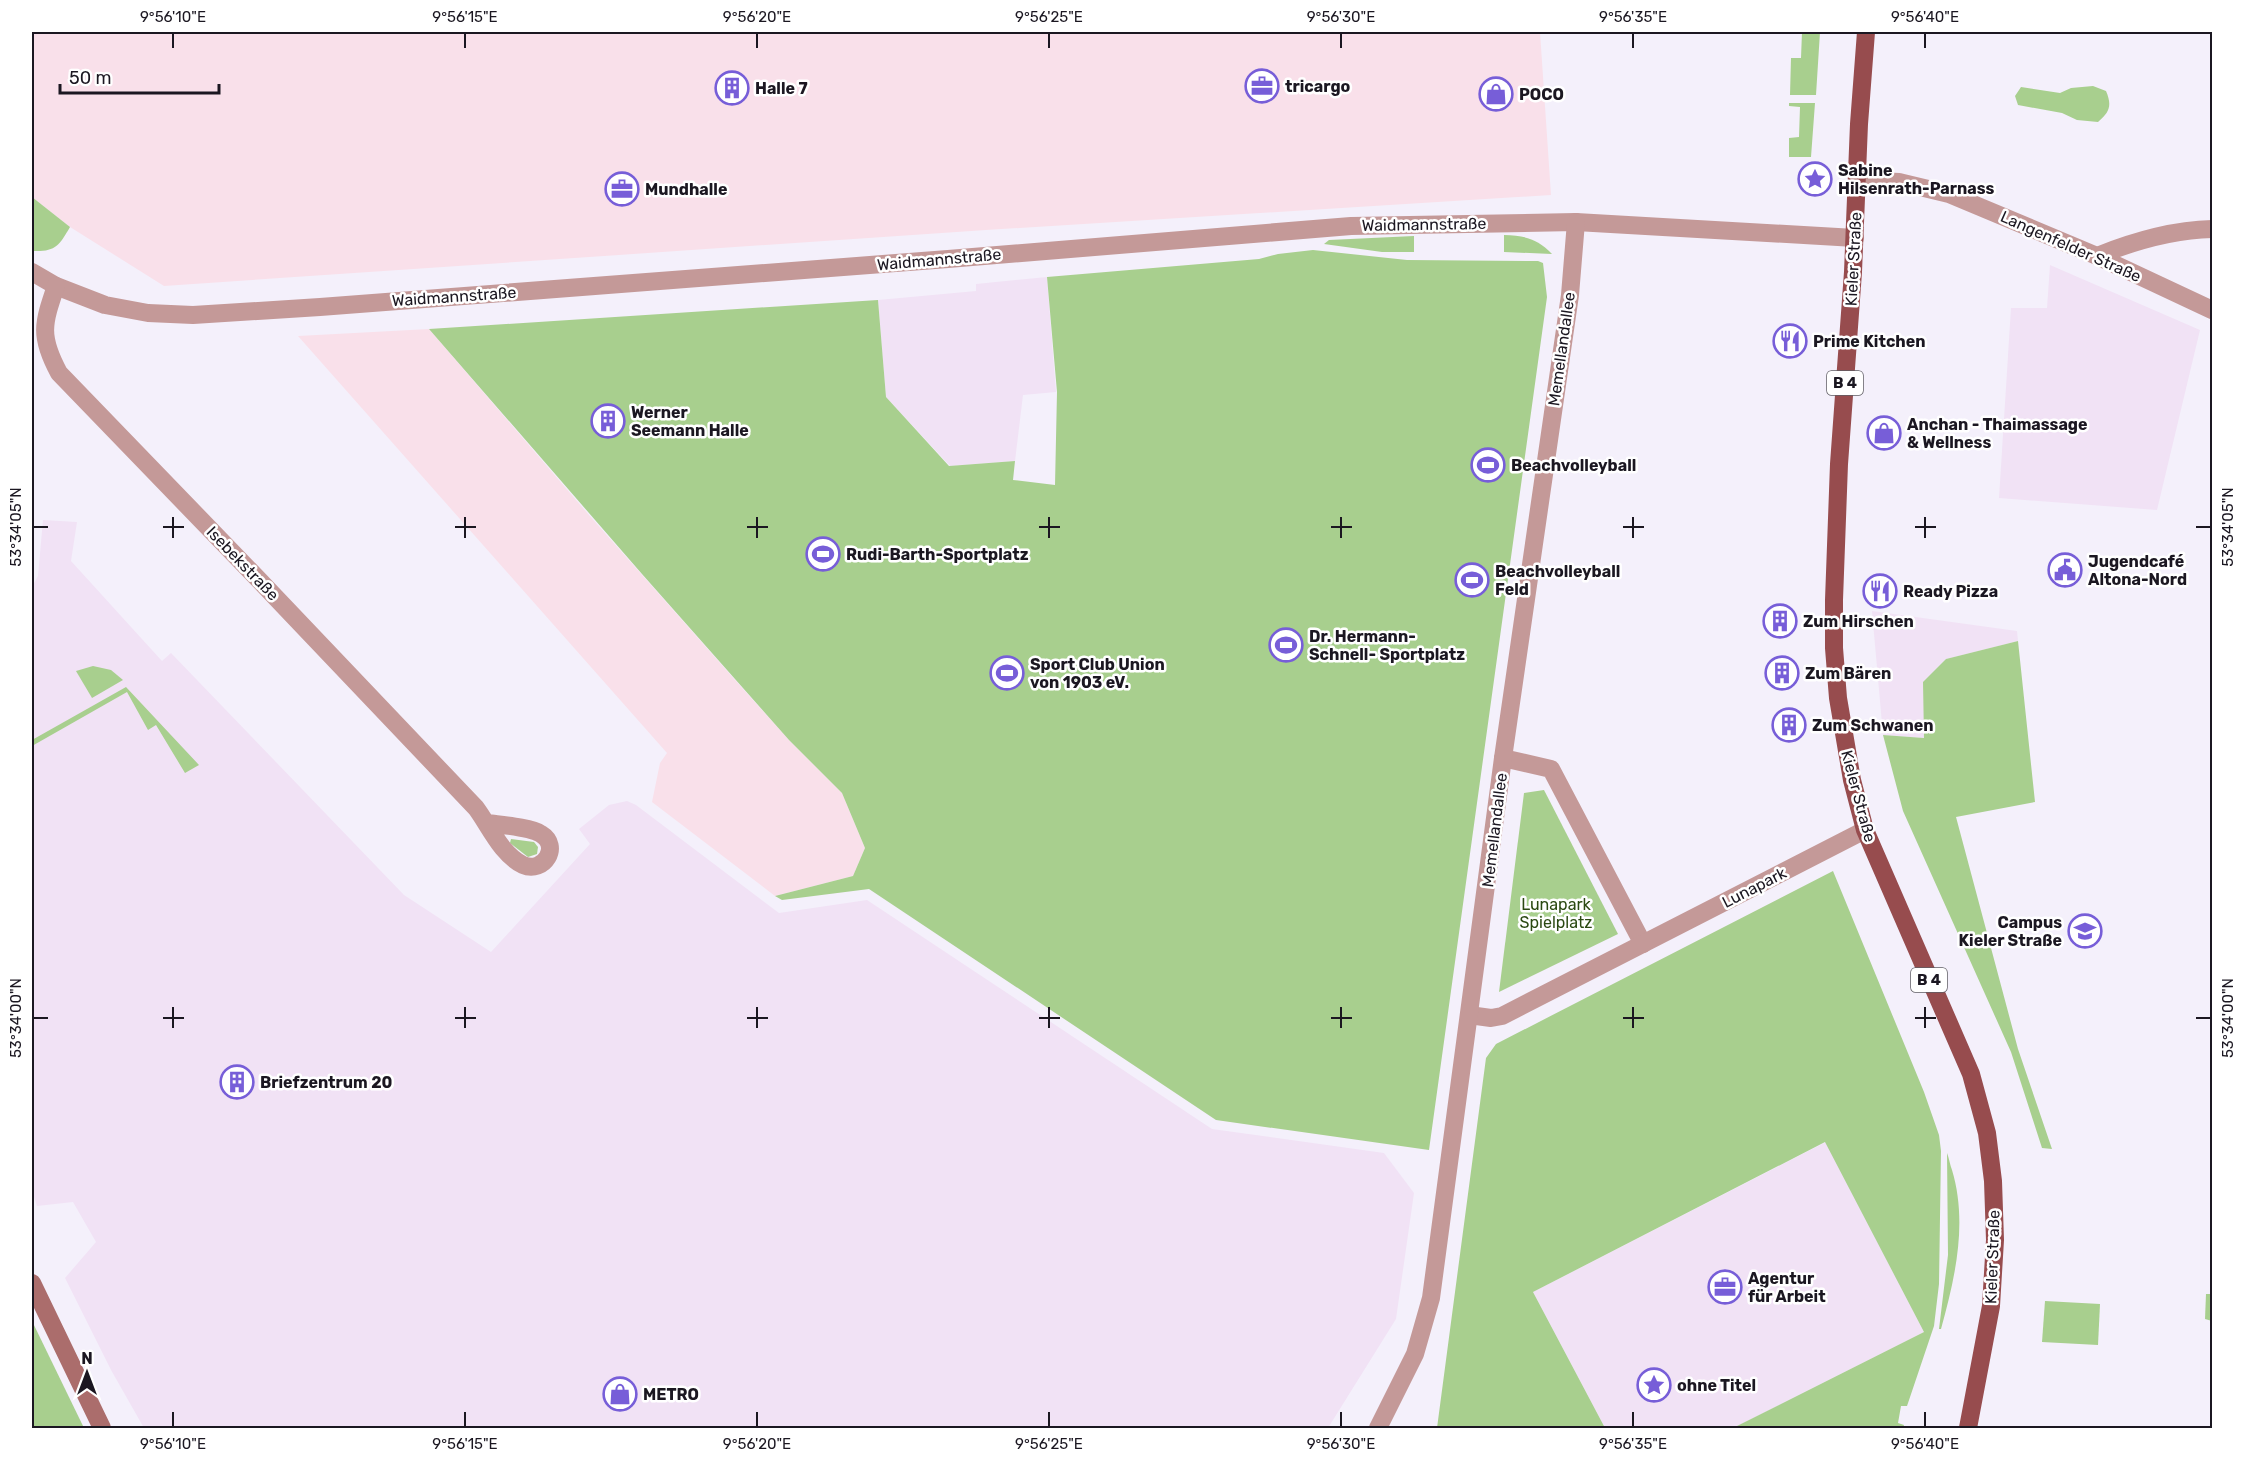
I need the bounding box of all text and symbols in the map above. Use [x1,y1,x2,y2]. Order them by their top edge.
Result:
text: 9°56'10"E [140,8,206,26]
text: 9°56'15"E [432,8,498,26]
text: 9°56'20"E [723,8,791,26]
text: 9°56'25"E [1015,8,1083,26]
text: 9°56'30"E [1307,8,1375,26]
text: 9°56'35"E [1599,8,1667,26]
text: 9°56'40"E [1891,8,1959,26]
scale bar [60,57,219,95]
text: 50 m [69,67,112,89]
office icon: tricargo [1244,68,1280,104]
building icon: Halle 7 [714,70,750,106]
shop icon: POCO [1478,76,1514,112]
place label: tricargo [1285,77,1351,96]
place label: Halle 7 [755,79,808,98]
place label: POCO [1519,85,1564,104]
place icon: Sabine Hilsenrath-Parnass [1797,161,1833,197]
place label: Sabine Hilsenrath-Parnass [1838,161,1995,198]
office icon: Mundhalle [604,171,640,207]
place label: Mundhalle [645,180,727,199]
street label: Langenfelder Straße [1998,207,2144,286]
street label: Kieler Straße [1842,211,1865,307]
street label: Waidmannstraße [1361,214,1487,235]
street label: Waidmannstraße [876,245,1002,274]
street label: Waidmannstraße [391,283,517,310]
street label: Memellandallee [1544,291,1579,407]
restaurant icon: Prime Kitchen [1772,323,1808,359]
place label: Prime Kitchen [1813,332,1926,351]
road number: B 4 [1827,371,1863,395]
building icon: Werner Seemann Halle [590,403,626,439]
place label: Werner Seemann Halle [631,403,749,440]
shop icon: Anchan - Thaimassage & Wellness [1866,415,1902,451]
place label: Anchan - Thaimassage & Wellness [1907,415,2088,452]
sports icon: Beachvolleyball [1470,447,1506,483]
place label: Beachvolleyball [1511,456,1636,475]
text: 53°34'05"N [7,487,25,567]
text: 53°34'05"N [2219,487,2237,567]
street label: Isebekstraße [203,522,283,604]
sports icon: Rudi-Barth-Sportplatz [805,536,841,572]
place label: Rudi-Barth-Sportplatz [846,545,1029,564]
public building icon: Jugendcafé Altona-Nord [2047,552,2083,588]
place label: Jugendcafé Altona-Nord [2088,552,2187,589]
sports icon: Beachvolleyball Feld [1454,562,1490,598]
place label: Beachvolleyball Feld [1495,562,1620,599]
restaurant icon: Ready Pizza [1862,573,1898,609]
place label: Ready Pizza [1903,582,1998,601]
building icon: Zum Hirschen [1762,603,1798,639]
place label: Zum Hirschen [1803,612,1914,631]
sports icon: Dr. Hermann- Schnell- Sportplatz [1268,627,1304,663]
place label: Dr. Hermann- Schnell- Sportplatz [1309,627,1465,664]
sports icon: Sport Club Union von 1903 eV. [989,655,1025,691]
place label: Sport Club Union von 1903 eV. [1030,655,1165,692]
building icon: Zum Bären [1764,655,1800,691]
place label: Zum Bären [1805,664,1891,683]
building icon: Zum Schwanen [1771,707,1807,743]
place label: Zum Schwanen [1812,716,1934,735]
street label: Kieler Straße [1837,748,1880,844]
street label: Memellandallee [1478,772,1511,888]
street label: Lunapark [1719,863,1790,912]
park label: Lunapark Spielplatz [1520,895,1592,932]
place label: Campus Kieler Straße [1958,913,2062,950]
school or university icon: Campus Kieler Straße [2067,913,2103,949]
road number: B 4 [1911,968,1947,992]
text: 53°34'00"N [7,978,25,1058]
text: 53°34'00"N [2219,978,2237,1058]
building icon: Briefzentrum 20 [219,1064,255,1100]
place label: Briefzentrum 20 [260,1073,393,1092]
street label: Kieler Straße [1981,1210,2004,1304]
office icon: Agentur für Arbeit [1707,1269,1743,1305]
place label: Agentur für Arbeit [1748,1269,1826,1306]
north arrow [57,1343,117,1403]
text: N [81,1349,93,1368]
place icon: ohne Titel [1636,1367,1672,1403]
shop icon: METRO [602,1376,638,1412]
place label: ohne Titel [1677,1376,1756,1395]
place label: METRO [643,1385,699,1404]
text: 9°56'10"E [140,1435,206,1453]
text: 9°56'15"E [432,1435,498,1453]
text: 9°56'20"E [723,1435,791,1453]
text: 9°56'25"E [1015,1435,1083,1453]
text: 9°56'30"E [1307,1435,1375,1453]
text: 9°56'35"E [1599,1435,1667,1453]
text: 9°56'40"E [1891,1435,1959,1453]

